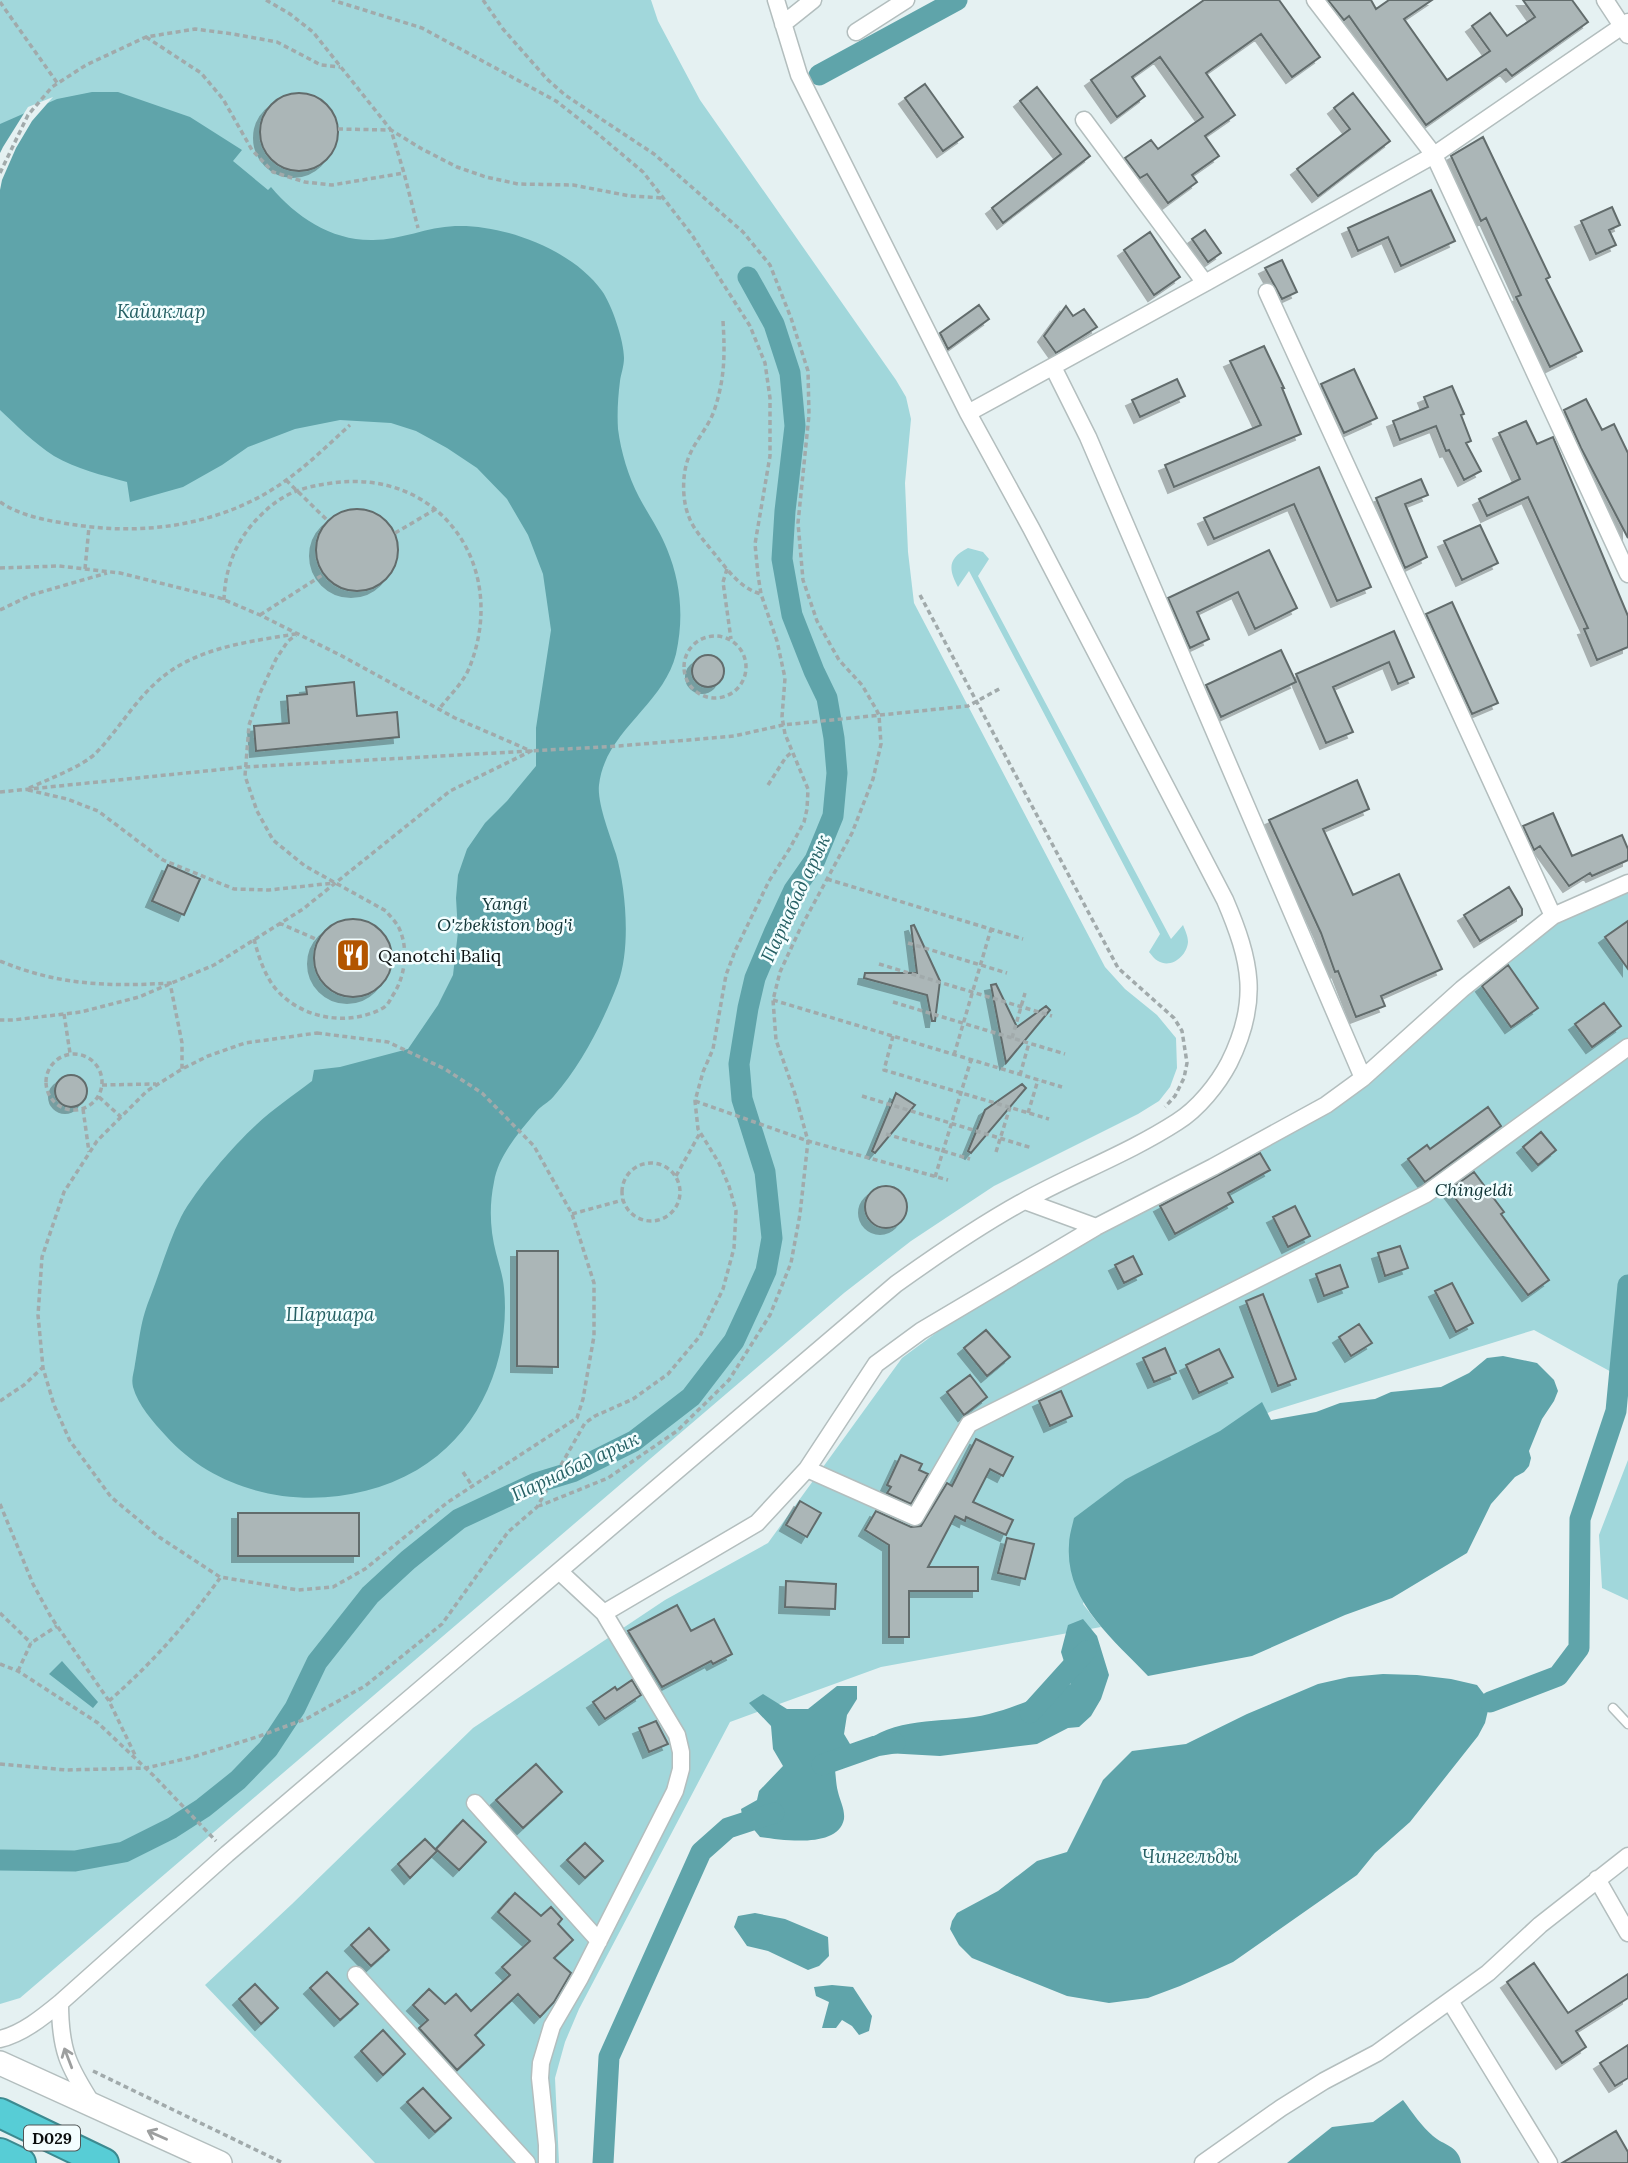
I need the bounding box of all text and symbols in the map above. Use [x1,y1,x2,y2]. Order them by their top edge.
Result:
water label: Кайиклар [117,299,205,323]
water label: Парнабад арык [755,830,835,966]
park label: Yangi O'zbekiston bog'i [437,892,573,936]
restaurant icon: Qanotchi Baliq [334,936,372,974]
place label: Qanotchi Baliq [378,944,502,967]
park label: Chingeldi [1435,1178,1513,1201]
water label: Шаршара [286,1302,375,1326]
water label: Парнабад арык [507,1426,643,1506]
water label: Чингельды [1142,1844,1239,1868]
one-way arrow [60,2047,73,2069]
road number: D029 [24,2126,80,2150]
one-way arrow [147,2128,168,2141]

